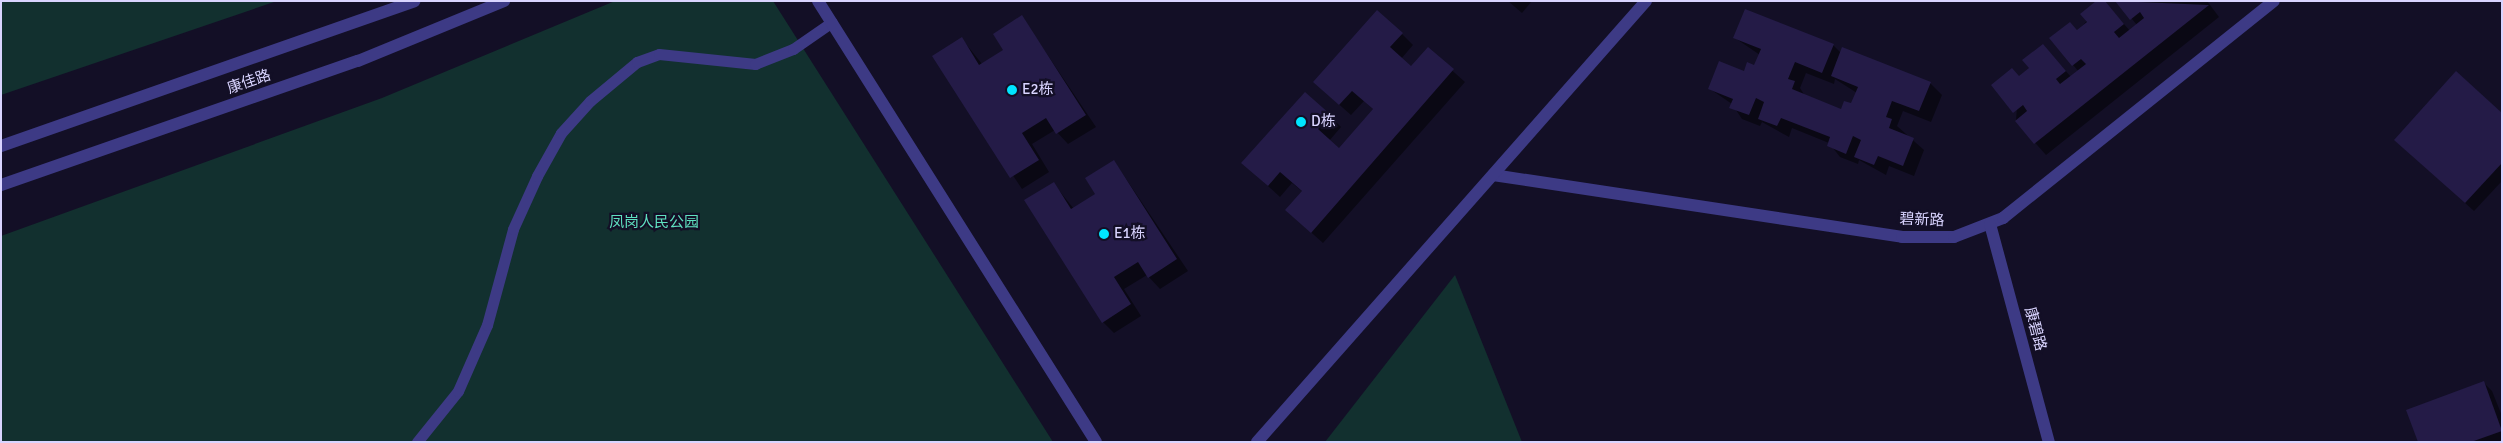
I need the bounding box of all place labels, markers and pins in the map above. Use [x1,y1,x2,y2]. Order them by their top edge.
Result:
place label: E2栋 [1022,81,1054,99]
marker: E2栋 [1006,84,1018,96]
place label: D栋 [1311,113,1336,131]
marker: D栋 [1295,116,1307,128]
place label: E1栋 [1114,225,1146,243]
marker: E1栋 [1098,228,1110,240]

